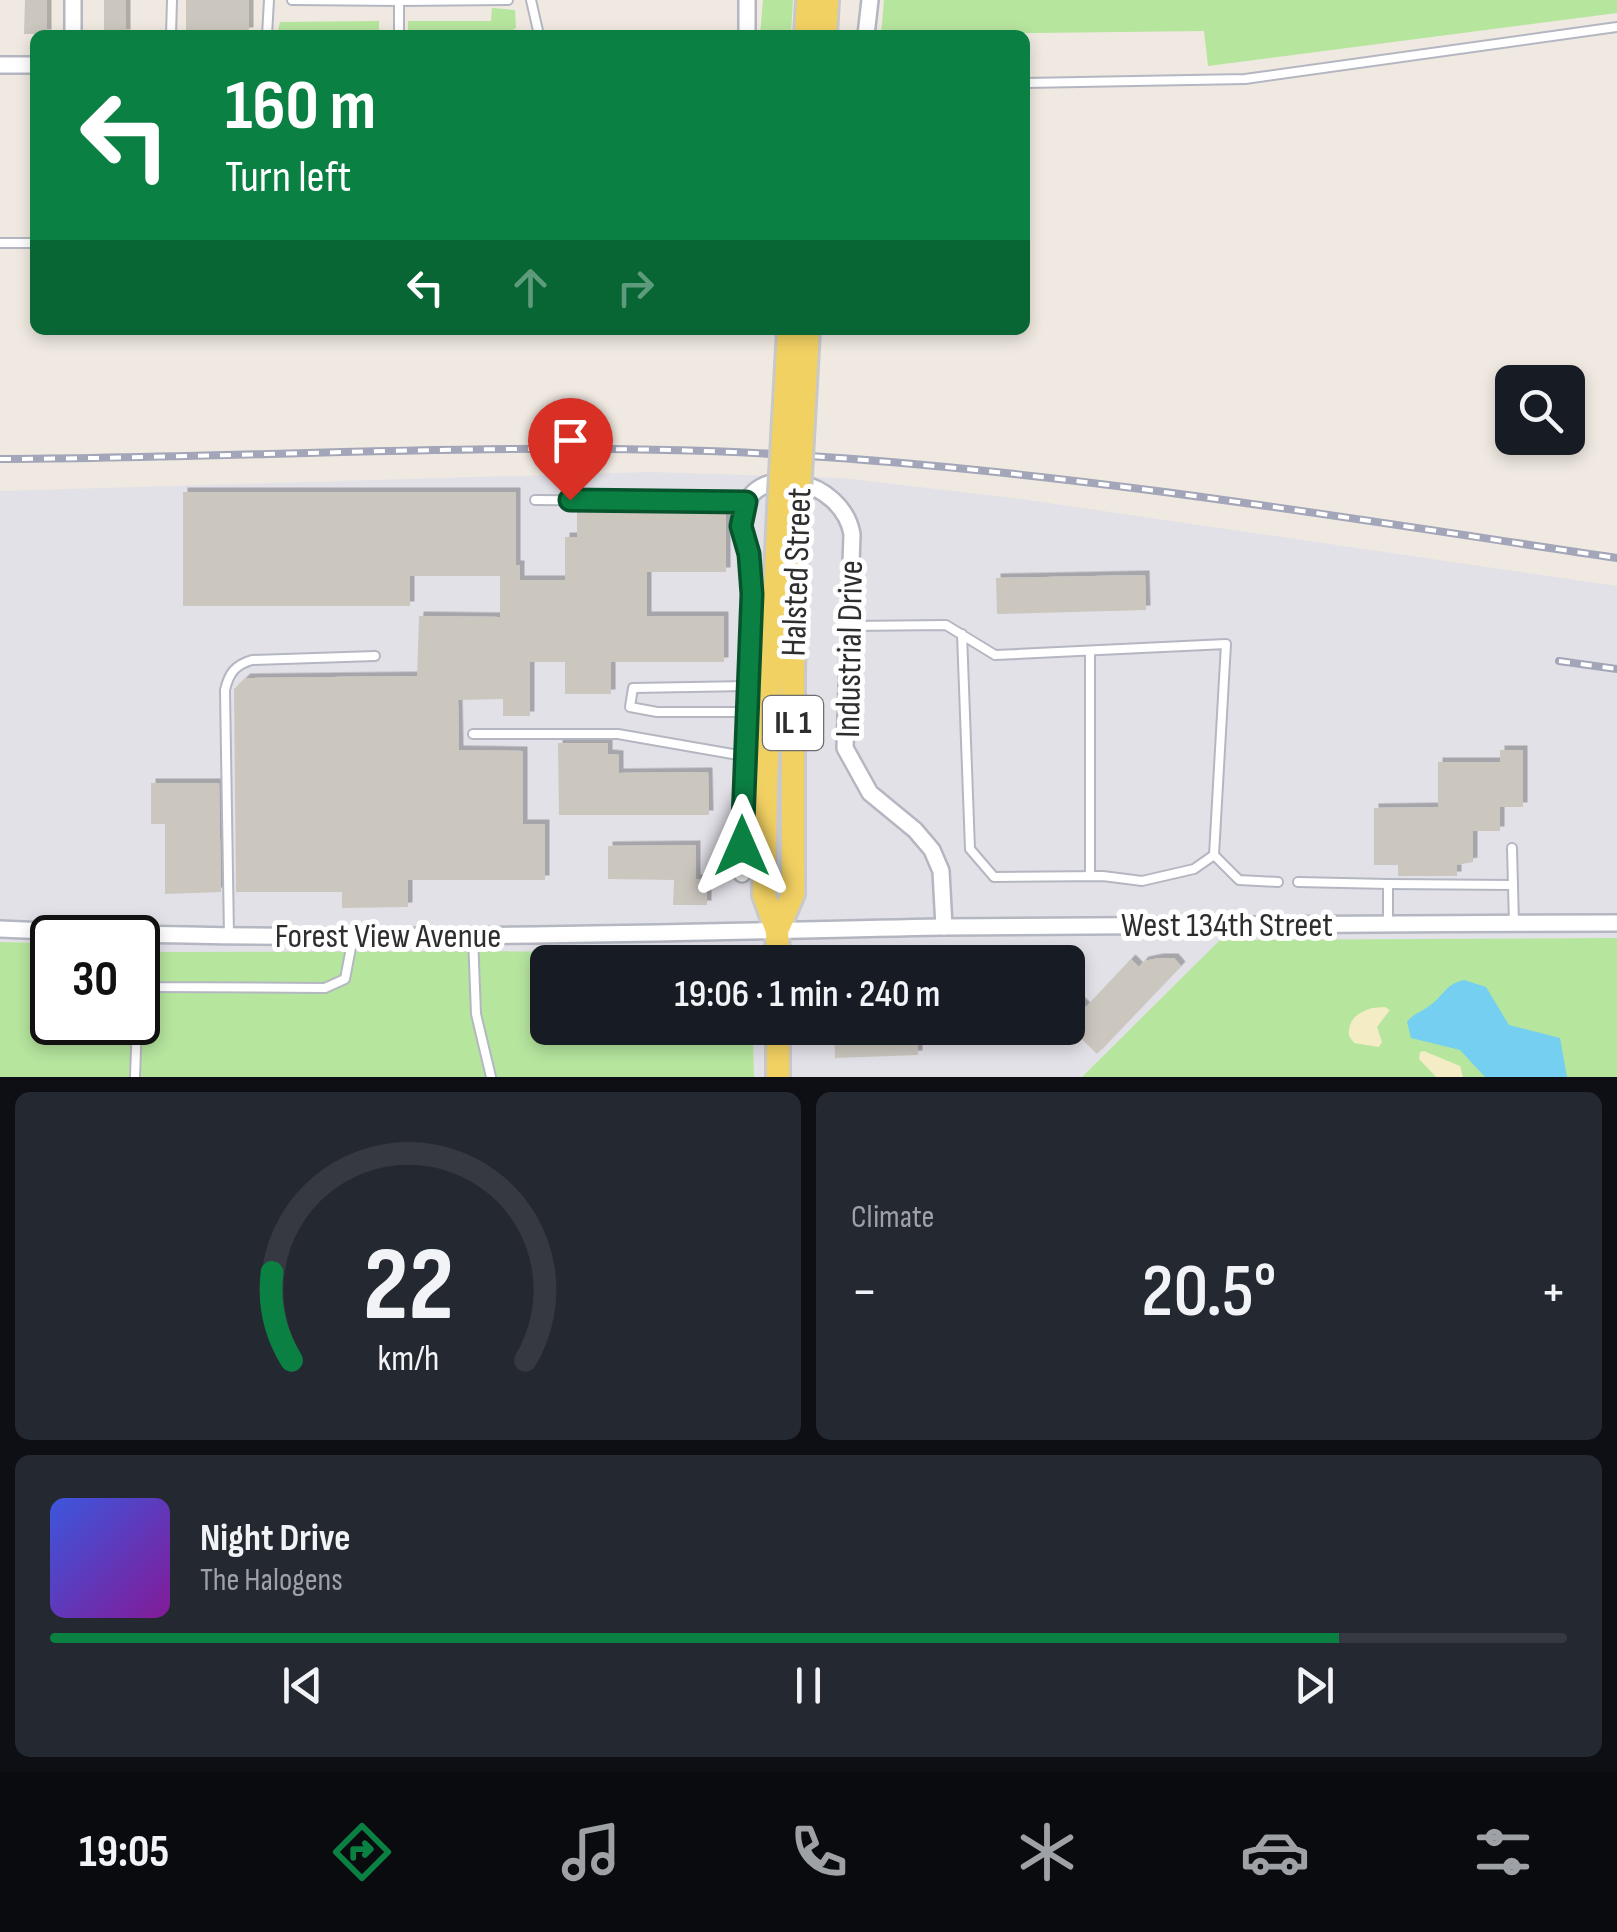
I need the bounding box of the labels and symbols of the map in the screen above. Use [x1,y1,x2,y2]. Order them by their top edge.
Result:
pin [528,398,613,501]
street label: Halsted Street [773,487,821,657]
street label: Industrial Drive [827,560,873,738]
road number: IL 1 [763,696,823,750]
position arrow [690,794,794,898]
street label: West 134th Street [1121,904,1333,947]
speed limit sign: 30 [30,915,160,1045]
street label: Forest View Avenue [275,915,501,958]

